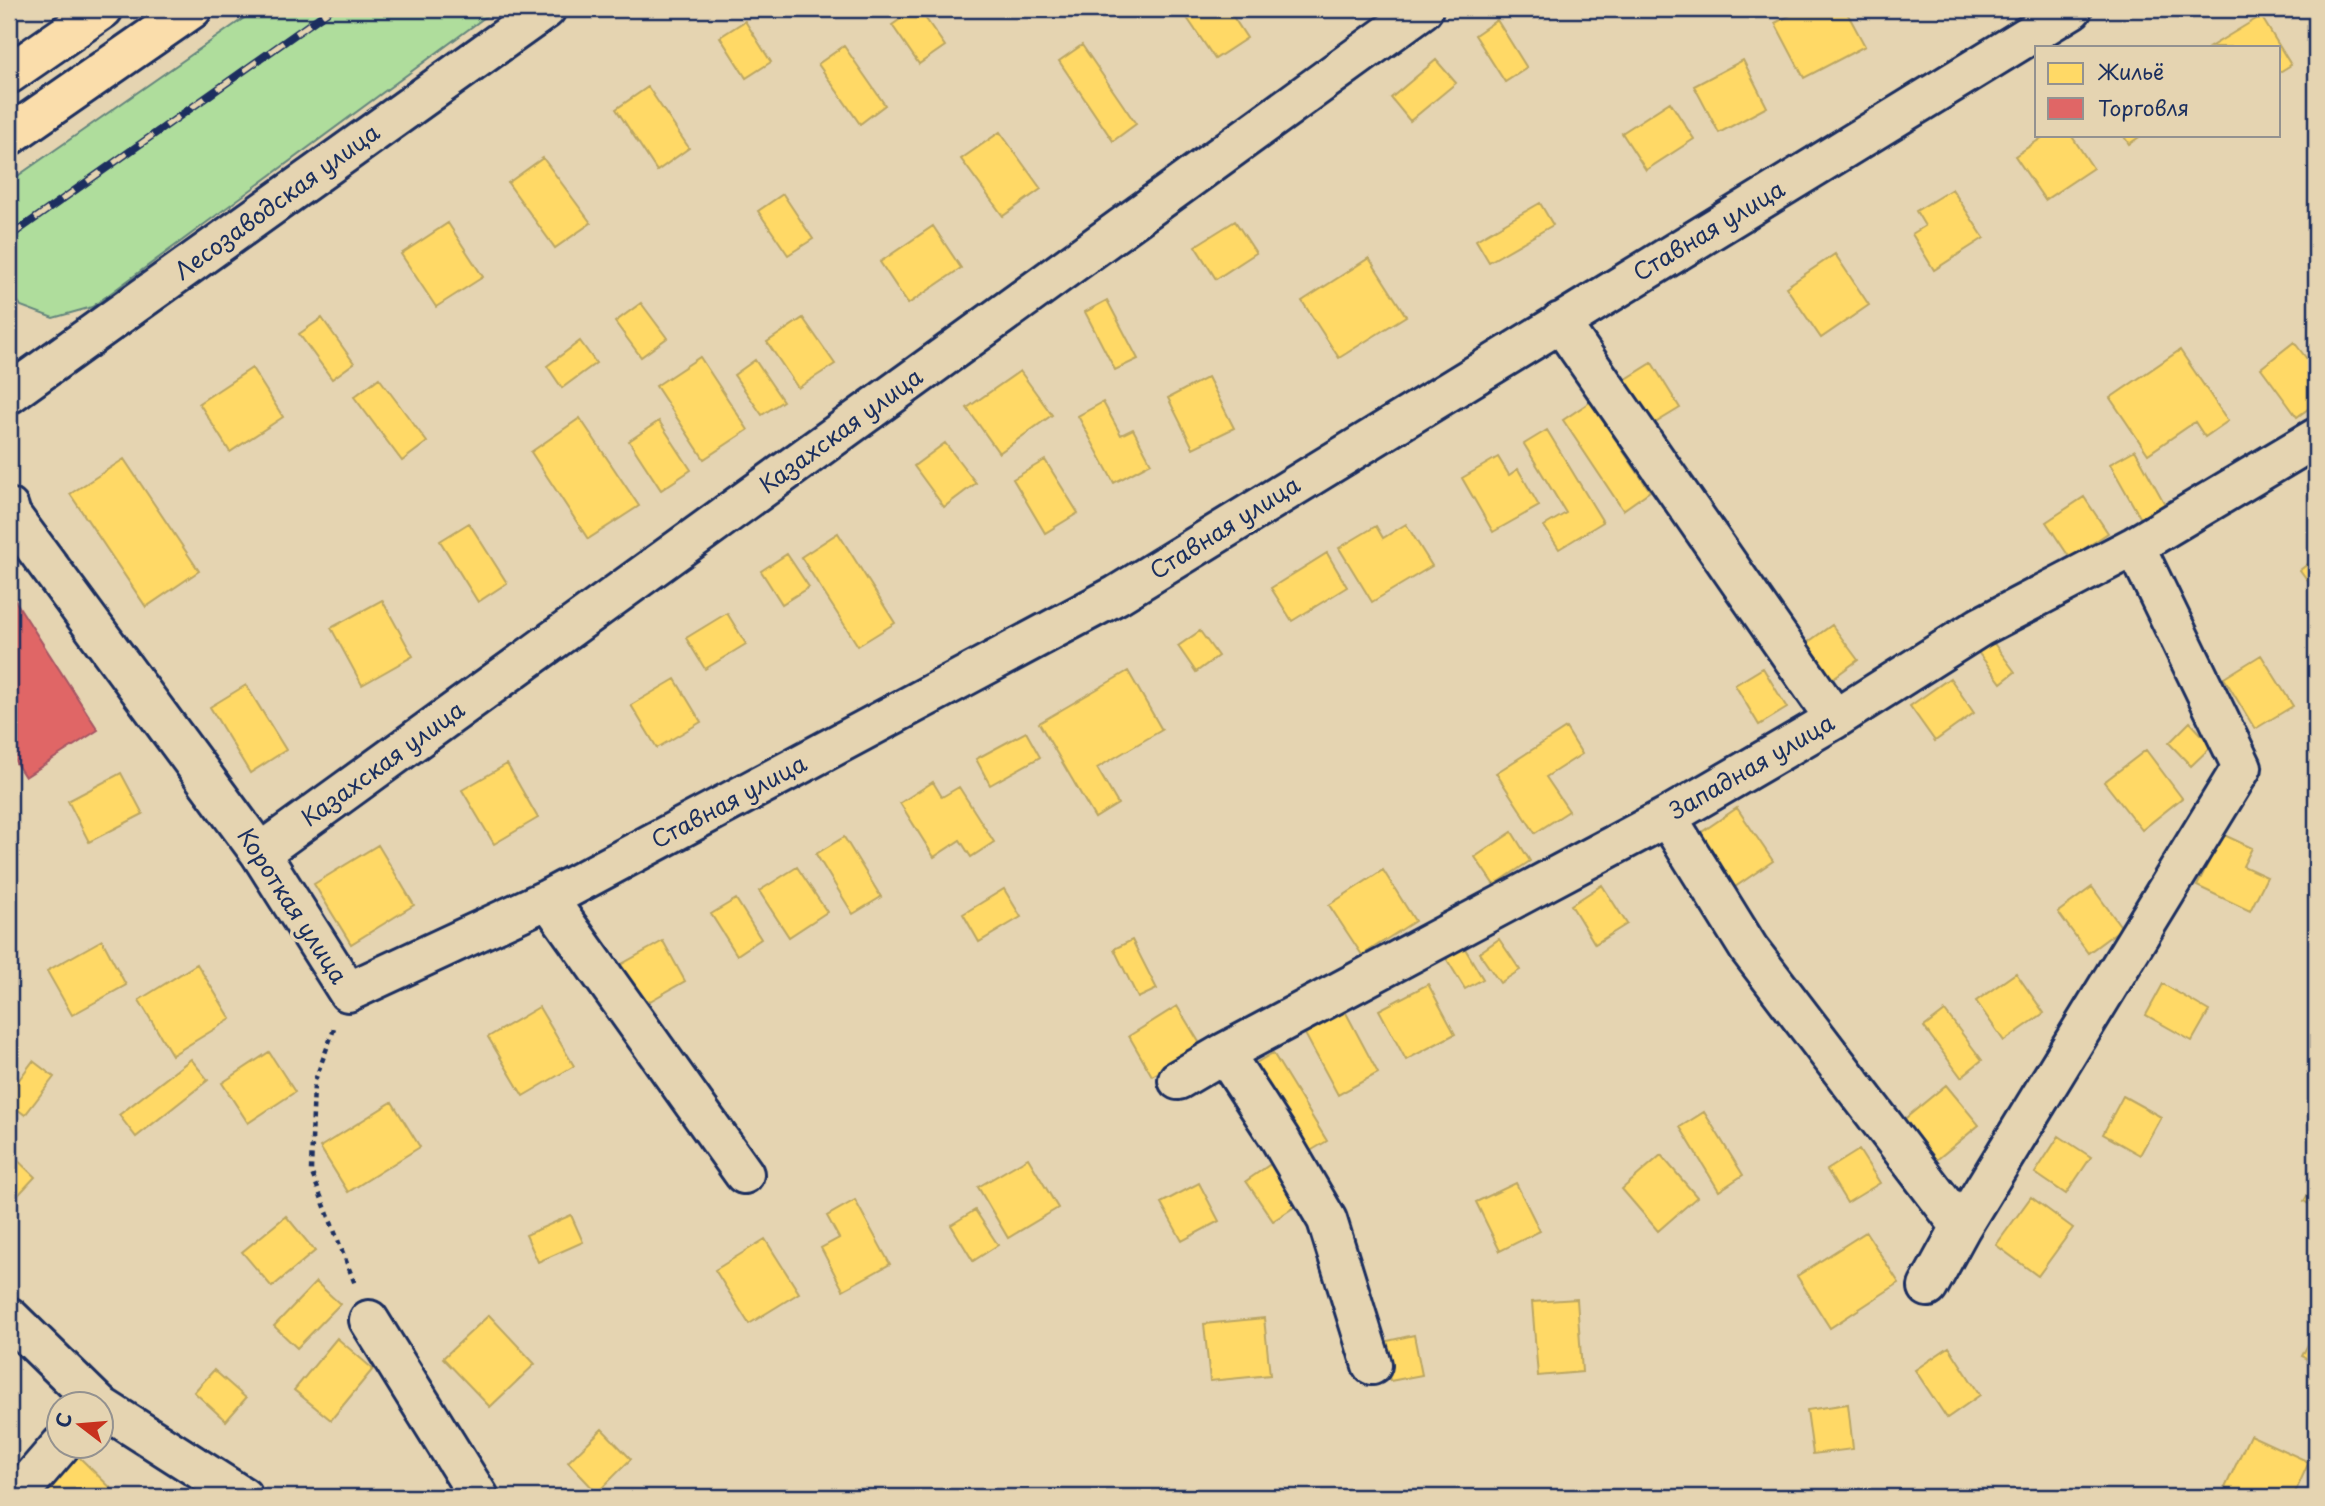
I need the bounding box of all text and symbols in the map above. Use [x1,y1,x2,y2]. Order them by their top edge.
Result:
legend [2035,46,2280,136]
text: Жильё [2097,55,2164,87]
text: Торговля [2098,91,2189,123]
street label: Лесозаводская улица [166,114,387,287]
street label: Ставная улица [1626,170,1791,289]
street label: Казахская улица [751,358,930,501]
street label: Ставная улица [1142,466,1307,587]
street label: Казахская улица [293,691,472,834]
street label: Западная улица [1662,704,1841,827]
street label: Ставная улица [644,745,813,856]
street label: Короткая улица [229,820,357,991]
north arrow [46,1390,116,1460]
text: С [47,1409,78,1431]

